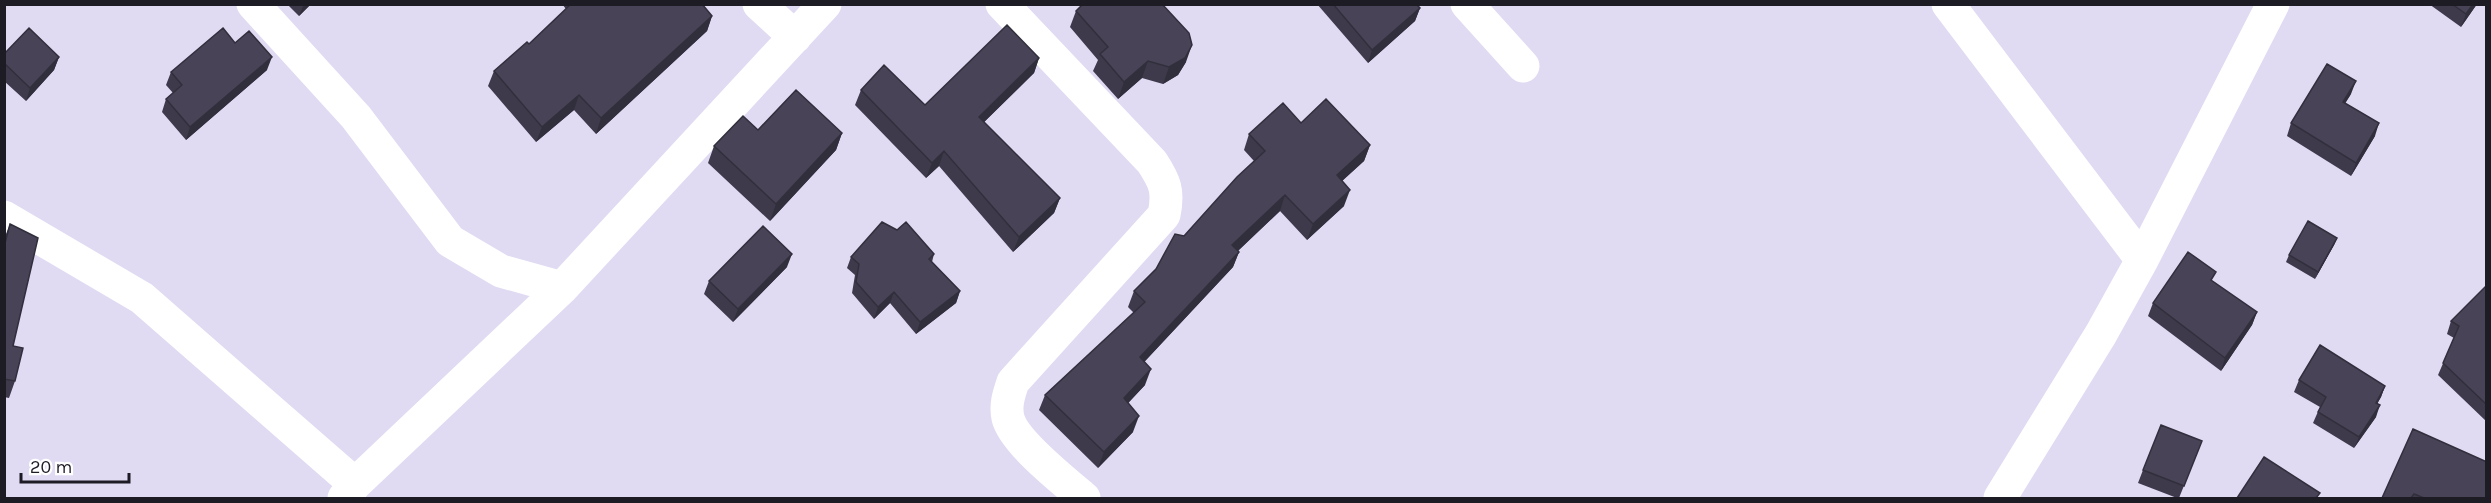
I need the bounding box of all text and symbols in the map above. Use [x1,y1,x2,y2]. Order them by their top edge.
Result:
scale bar [21,446,129,484]
text: 20 m [30,456,72,478]

